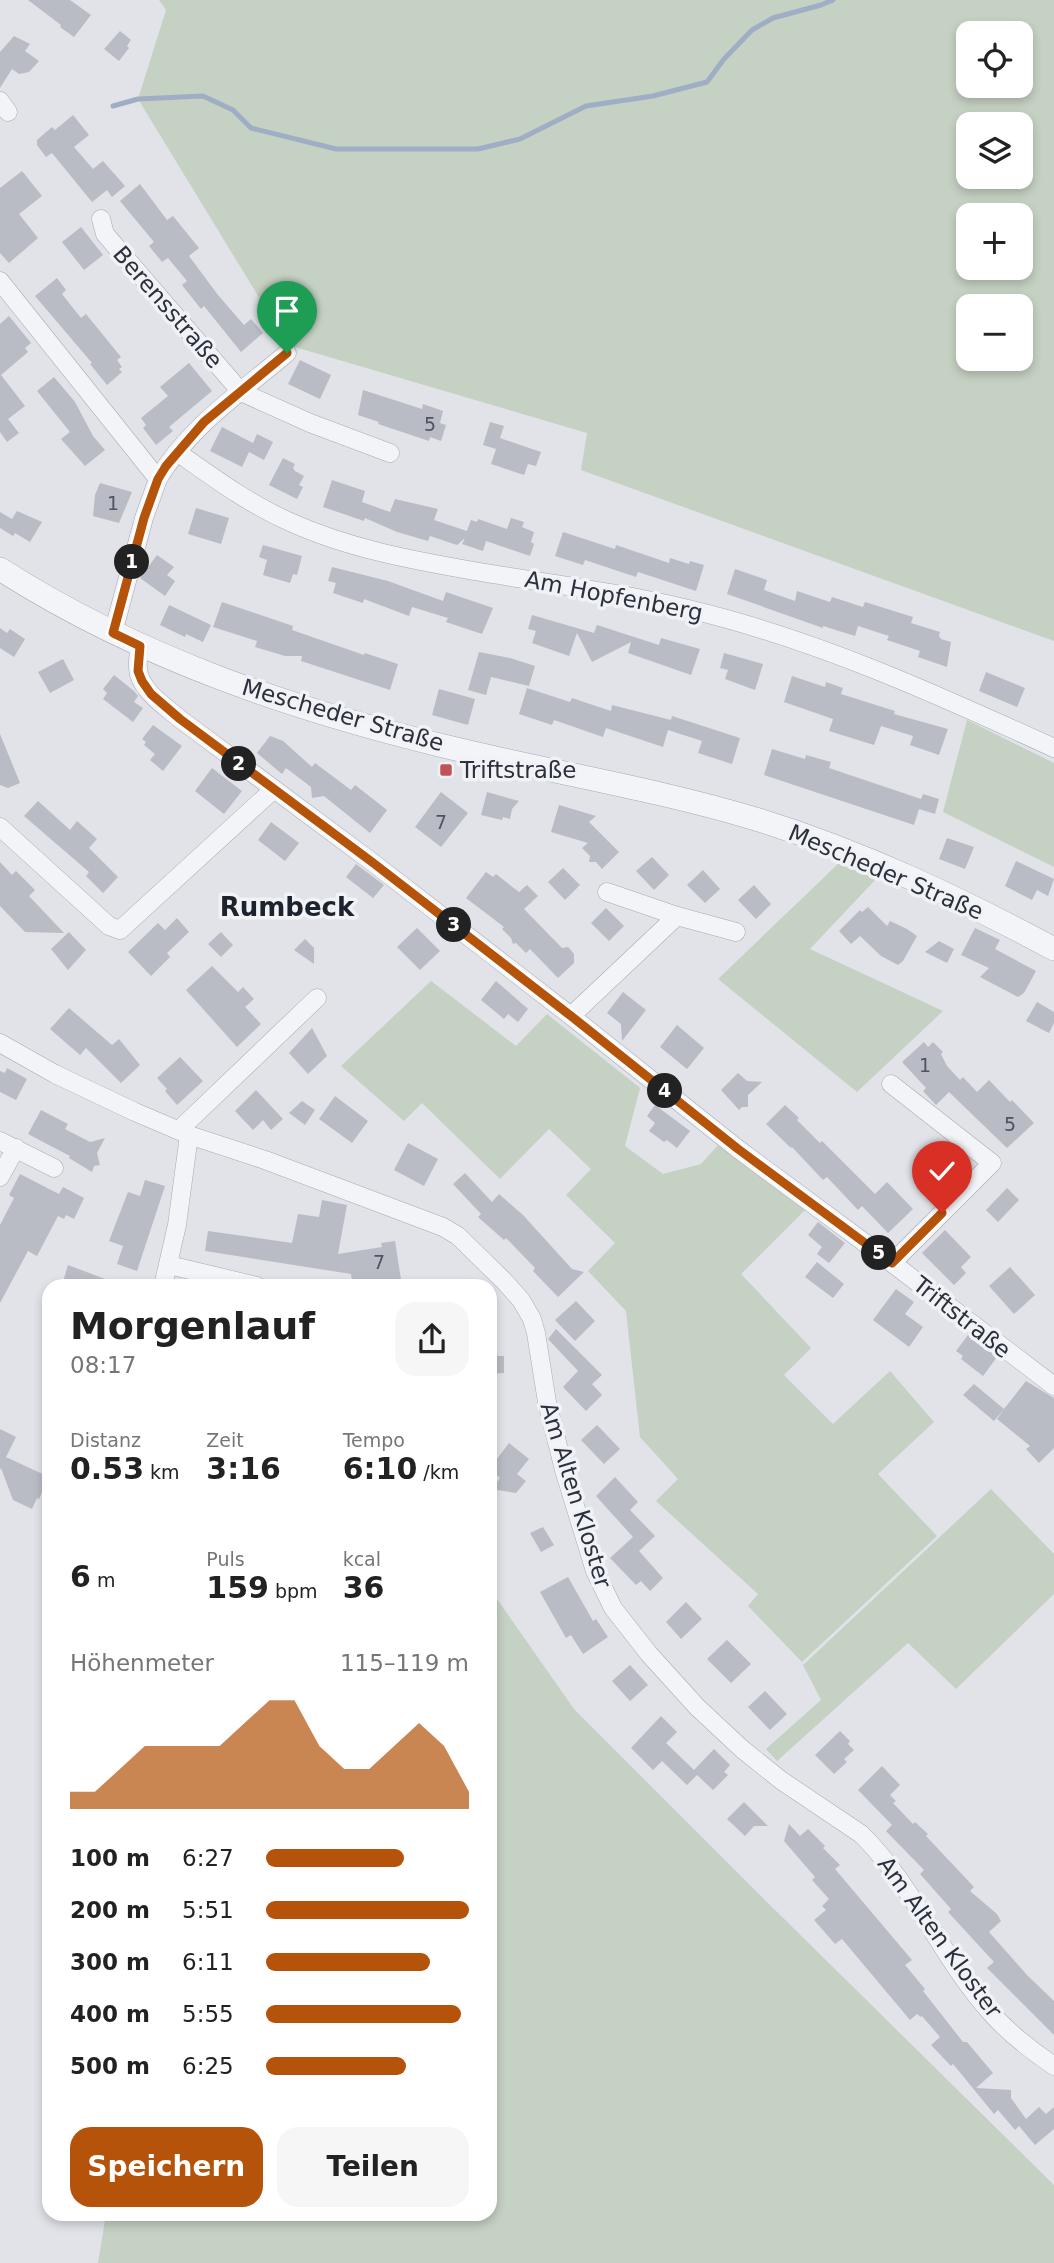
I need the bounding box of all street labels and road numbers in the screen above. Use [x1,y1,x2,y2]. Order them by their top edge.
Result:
street label: Berensstraße [108,241,228,373]
street label: Am Hopfenberg [523,566,705,626]
street label: Mescheder Straße [239,674,447,756]
street label: Mescheder Straße [785,819,987,925]
street label: Triftstraße [907,1270,1016,1363]
street label: Am Alten Kloster [535,1399,617,1591]
street label: Am Alten Kloster [873,1851,1007,2023]

